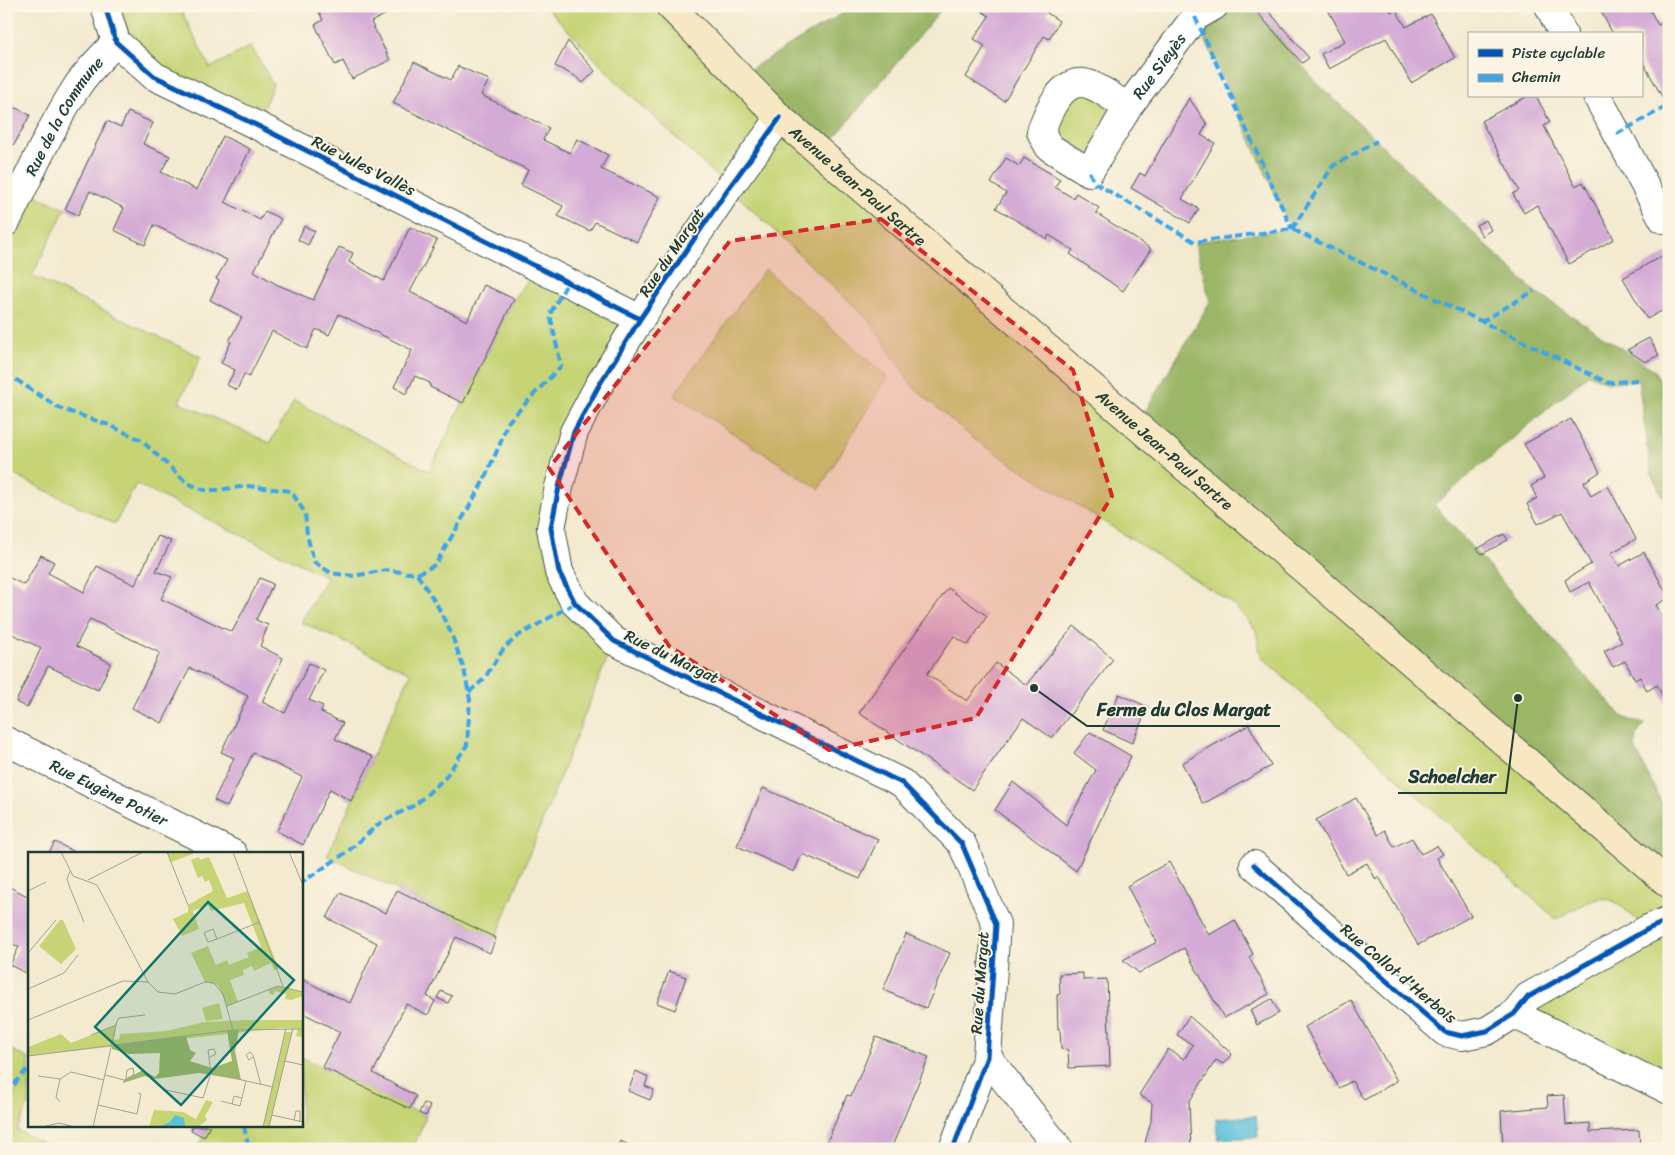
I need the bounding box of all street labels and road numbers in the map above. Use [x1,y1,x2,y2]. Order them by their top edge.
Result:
street label: Rue Sieyès [1124,26,1194,106]
street label: Rue de la Commune [17,49,111,181]
street label: Avenue Jean-Paul Sartre [781,117,933,254]
street label: Rue Jules Vallès [307,127,421,204]
street label: Rue du Margat [631,202,712,303]
street label: Avenue Jean-Paul Sartre [1088,381,1240,518]
street label: Rue du Margat [619,621,724,692]
street label: Rue Eugène Potier [44,751,174,835]
street label: Rue Collot d'Herbois [1334,916,1464,1032]
street label: Rue du Margat [961,931,998,1035]

